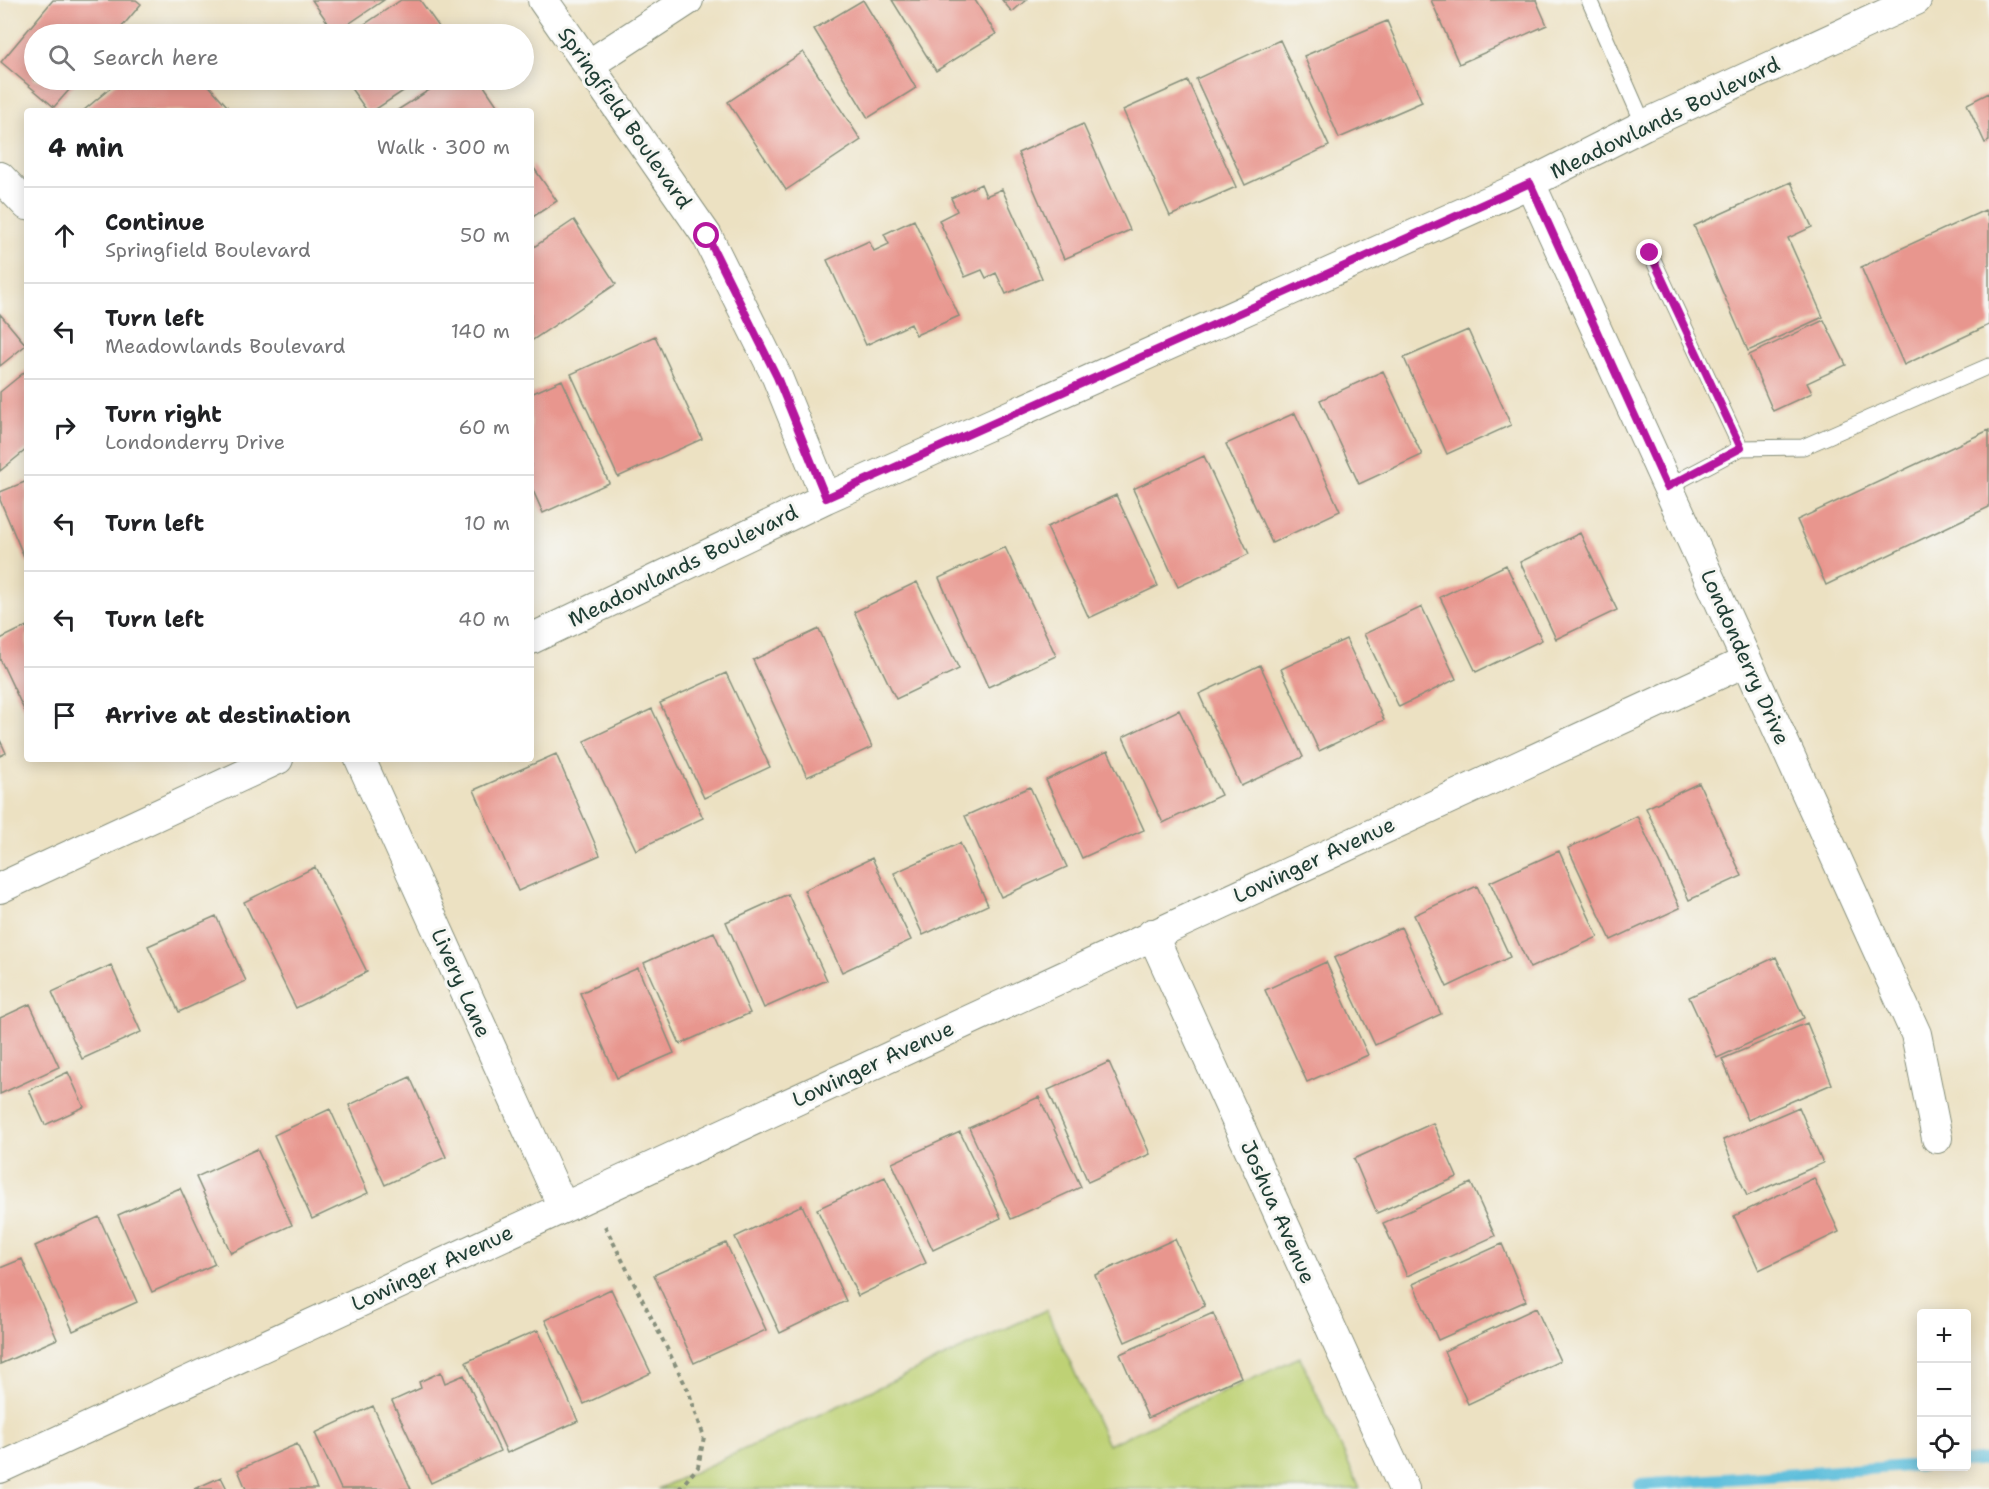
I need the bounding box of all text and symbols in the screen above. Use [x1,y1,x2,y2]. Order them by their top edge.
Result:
street label: Springfield Boulevard [552,22,698,214]
search box [24,24,534,90]
icon: search [45,41,78,74]
text: Search here [93,43,219,72]
street label: Meadowlands Boulevard [1545,50,1785,186]
text: 4 min [48,130,124,165]
text: Walk · 300 m [377,134,510,160]
text: Continue [105,208,205,237]
icon: ahead [48,219,81,252]
text: 50 m [460,222,510,248]
route start [693,222,719,248]
text: Springfield Boulevard [105,237,311,263]
route end [1636,239,1662,265]
text: Turn left [105,304,204,333]
icon: left [48,315,81,348]
text: 140 m [451,318,510,344]
text: Meadowlands Boulevard [105,333,345,359]
text: Turn right [105,400,222,429]
icon: right [48,411,81,444]
text: 60 m [458,414,510,440]
text: Londonderry Drive [105,429,285,455]
street label: Meadowlands Boulevard [563,498,803,634]
icon: left [48,507,81,540]
text: Turn left [105,509,204,538]
text: 10 m [464,510,510,536]
street label: Londonderry Drive [1694,565,1796,749]
icon: left [48,603,81,636]
text: Turn left [105,605,204,634]
text: 40 m [458,606,510,632]
icon: arrive [48,699,81,732]
text: Arrive at destination [105,701,351,730]
street label: Lowinger Avenue [1229,810,1399,910]
street label: Livery Lane [424,924,498,1042]
street label: Lowinger Avenue [788,1014,958,1114]
street label: Joshua Avenue [1234,1136,1322,1288]
street label: Lowinger Avenue [347,1218,517,1318]
map controls [1917,1309,1971,1471]
button: + [1917,1309,1971,1363]
button: − [1917,1363,1971,1417]
button: locate [1917,1417,1971,1471]

